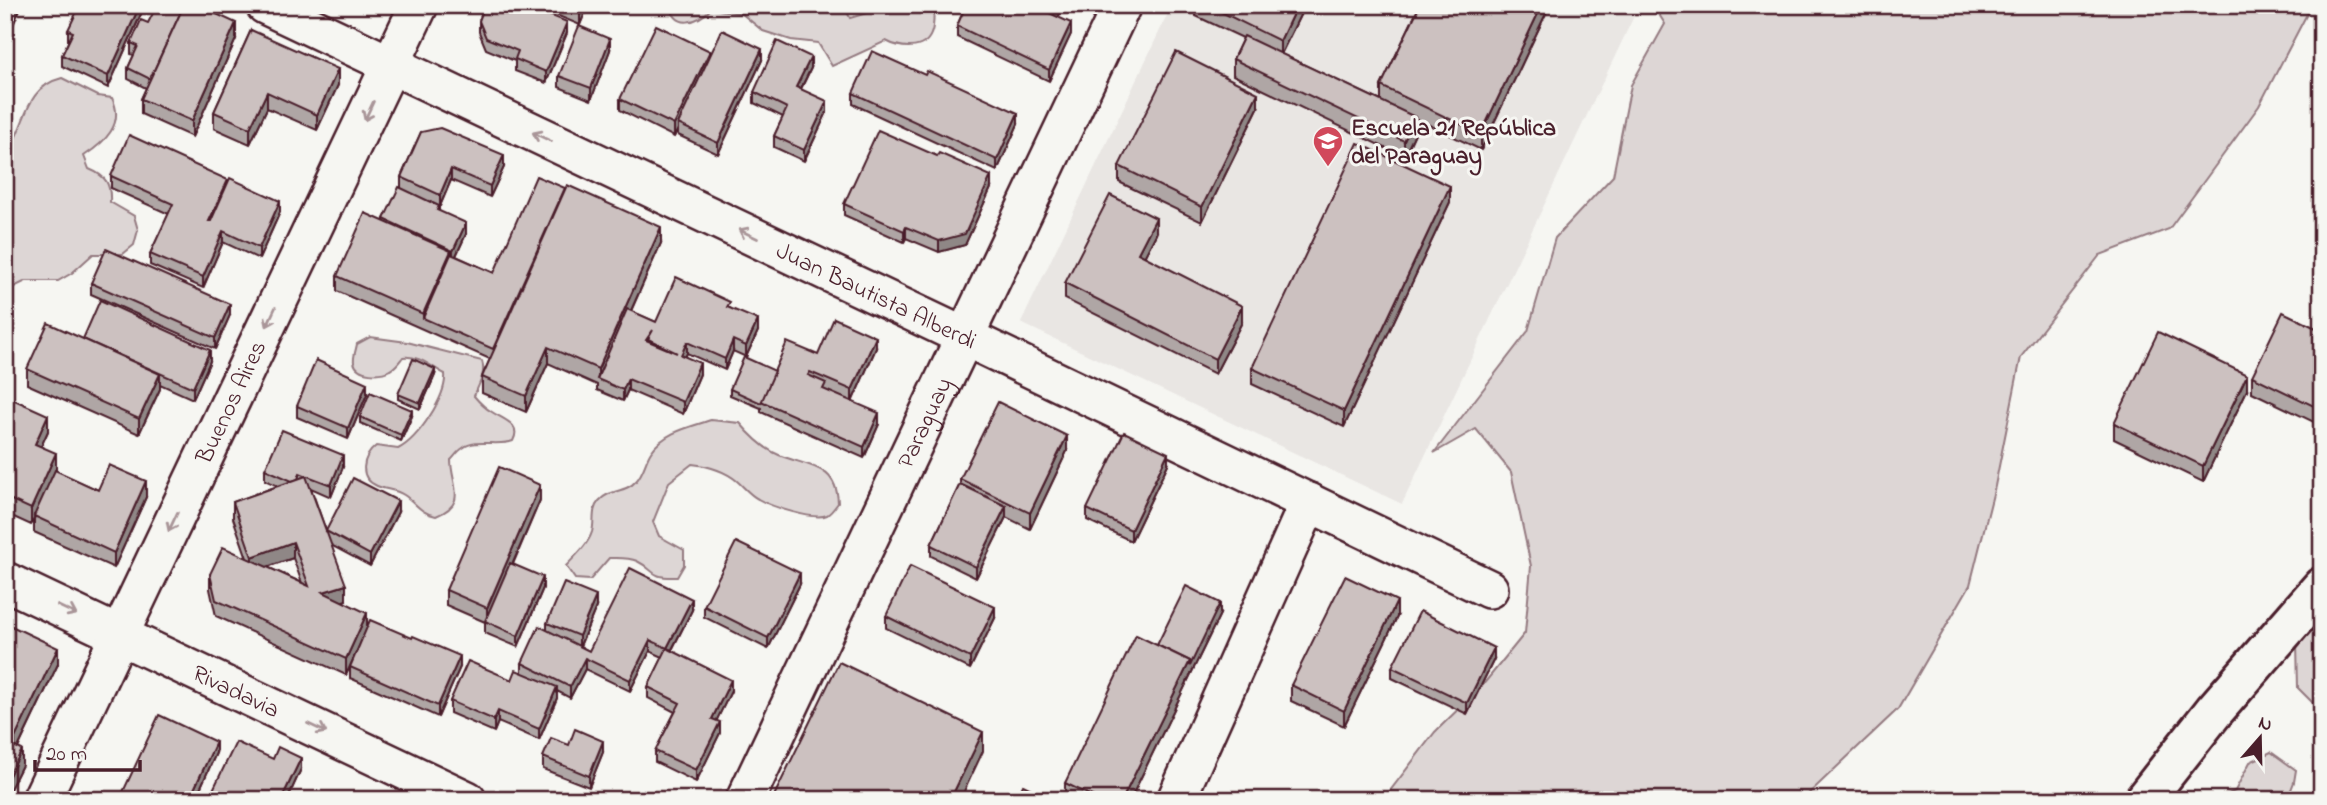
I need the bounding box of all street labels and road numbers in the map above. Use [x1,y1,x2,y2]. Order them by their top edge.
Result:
street label: Juan Bautista Alberdi [770,235,982,360]
street label: Buenos Aires [188,335,277,471]
street label: Paraguay [890,372,964,475]
street label: Rivadavia [186,657,285,729]

